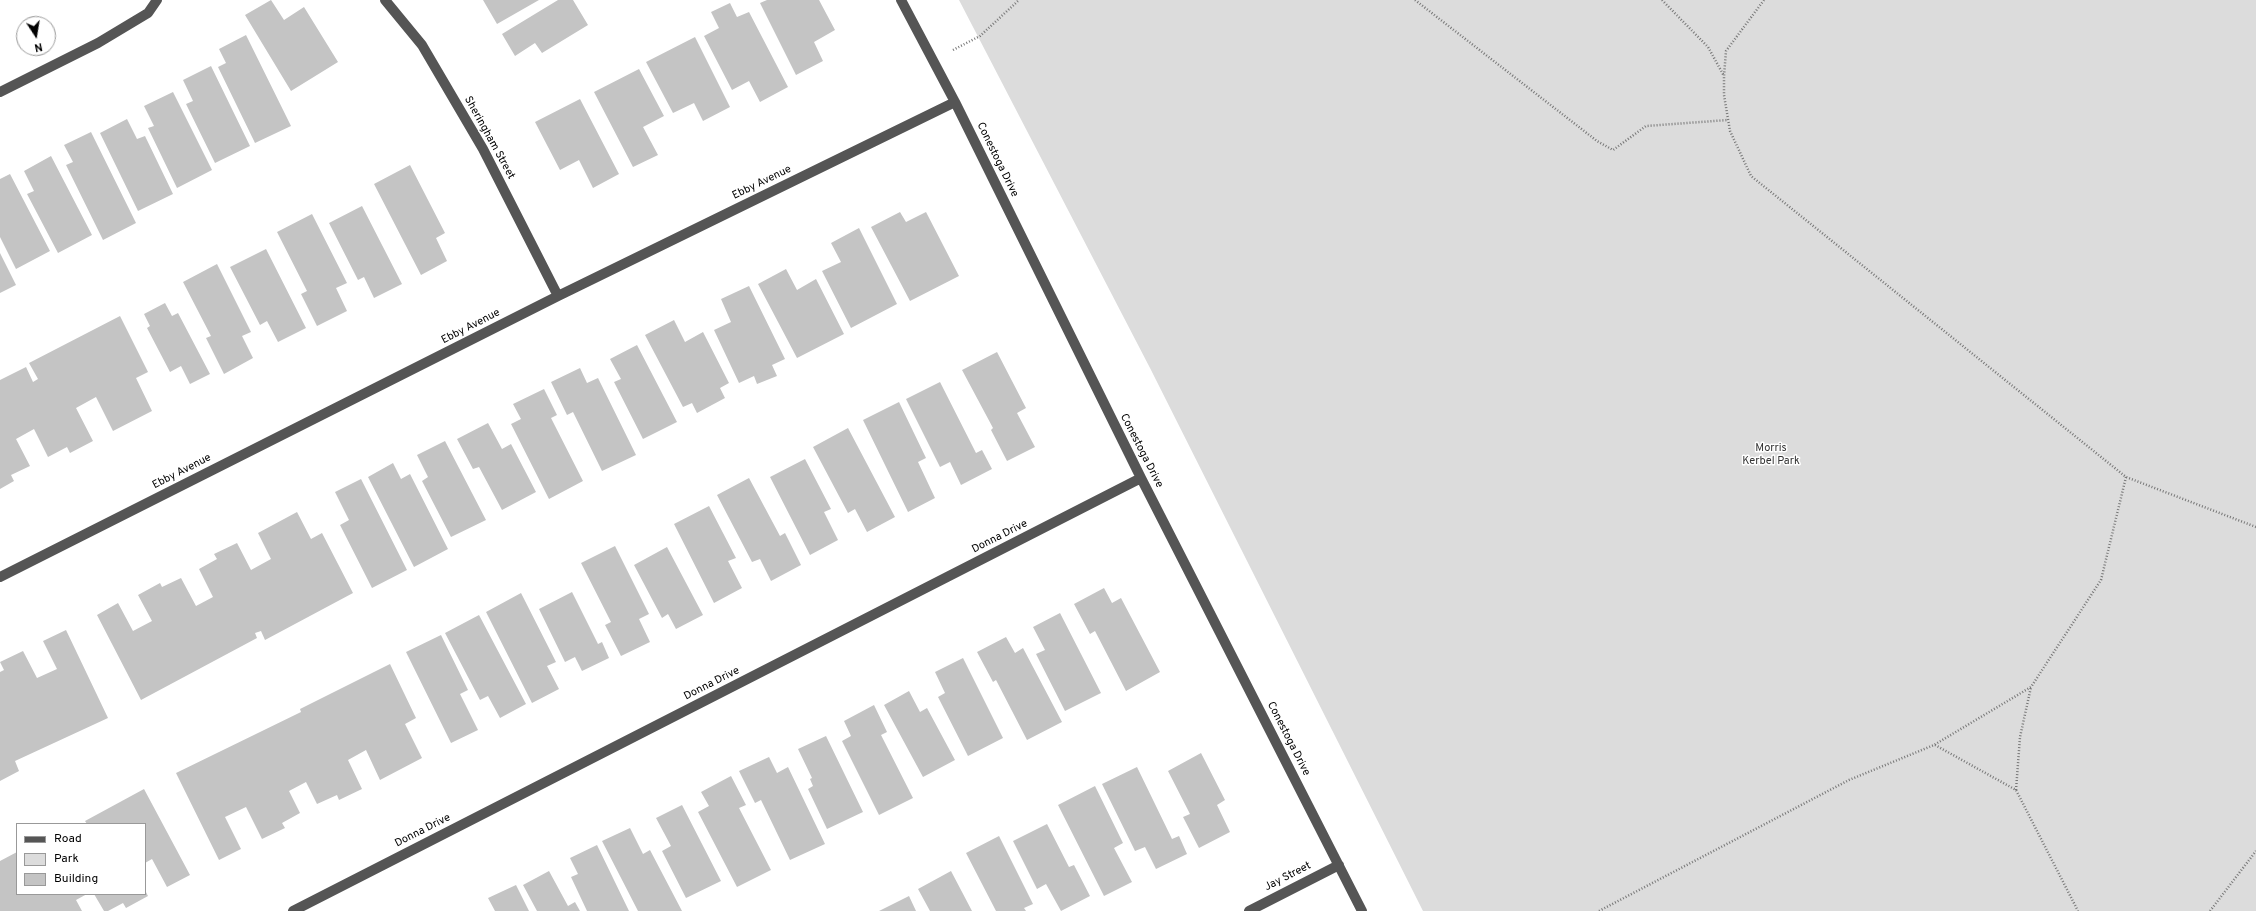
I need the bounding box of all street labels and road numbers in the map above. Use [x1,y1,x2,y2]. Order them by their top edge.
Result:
street label: Sheringham Street [461,94,517,182]
street label: Conestoga Drive [973,120,1021,200]
street label: Ebby Avenue [730,163,794,203]
street label: Ebby Avenue [439,307,503,347]
street label: Conestoga Drive [1117,412,1165,490]
street label: Ebby Avenue [150,452,214,492]
street label: Donna Drive [970,517,1030,557]
street label: Donna Drive [682,664,742,704]
street label: Conestoga Drive [1264,700,1312,778]
street label: Donna Drive [393,811,453,851]
street label: Jay Street [1263,860,1313,894]

